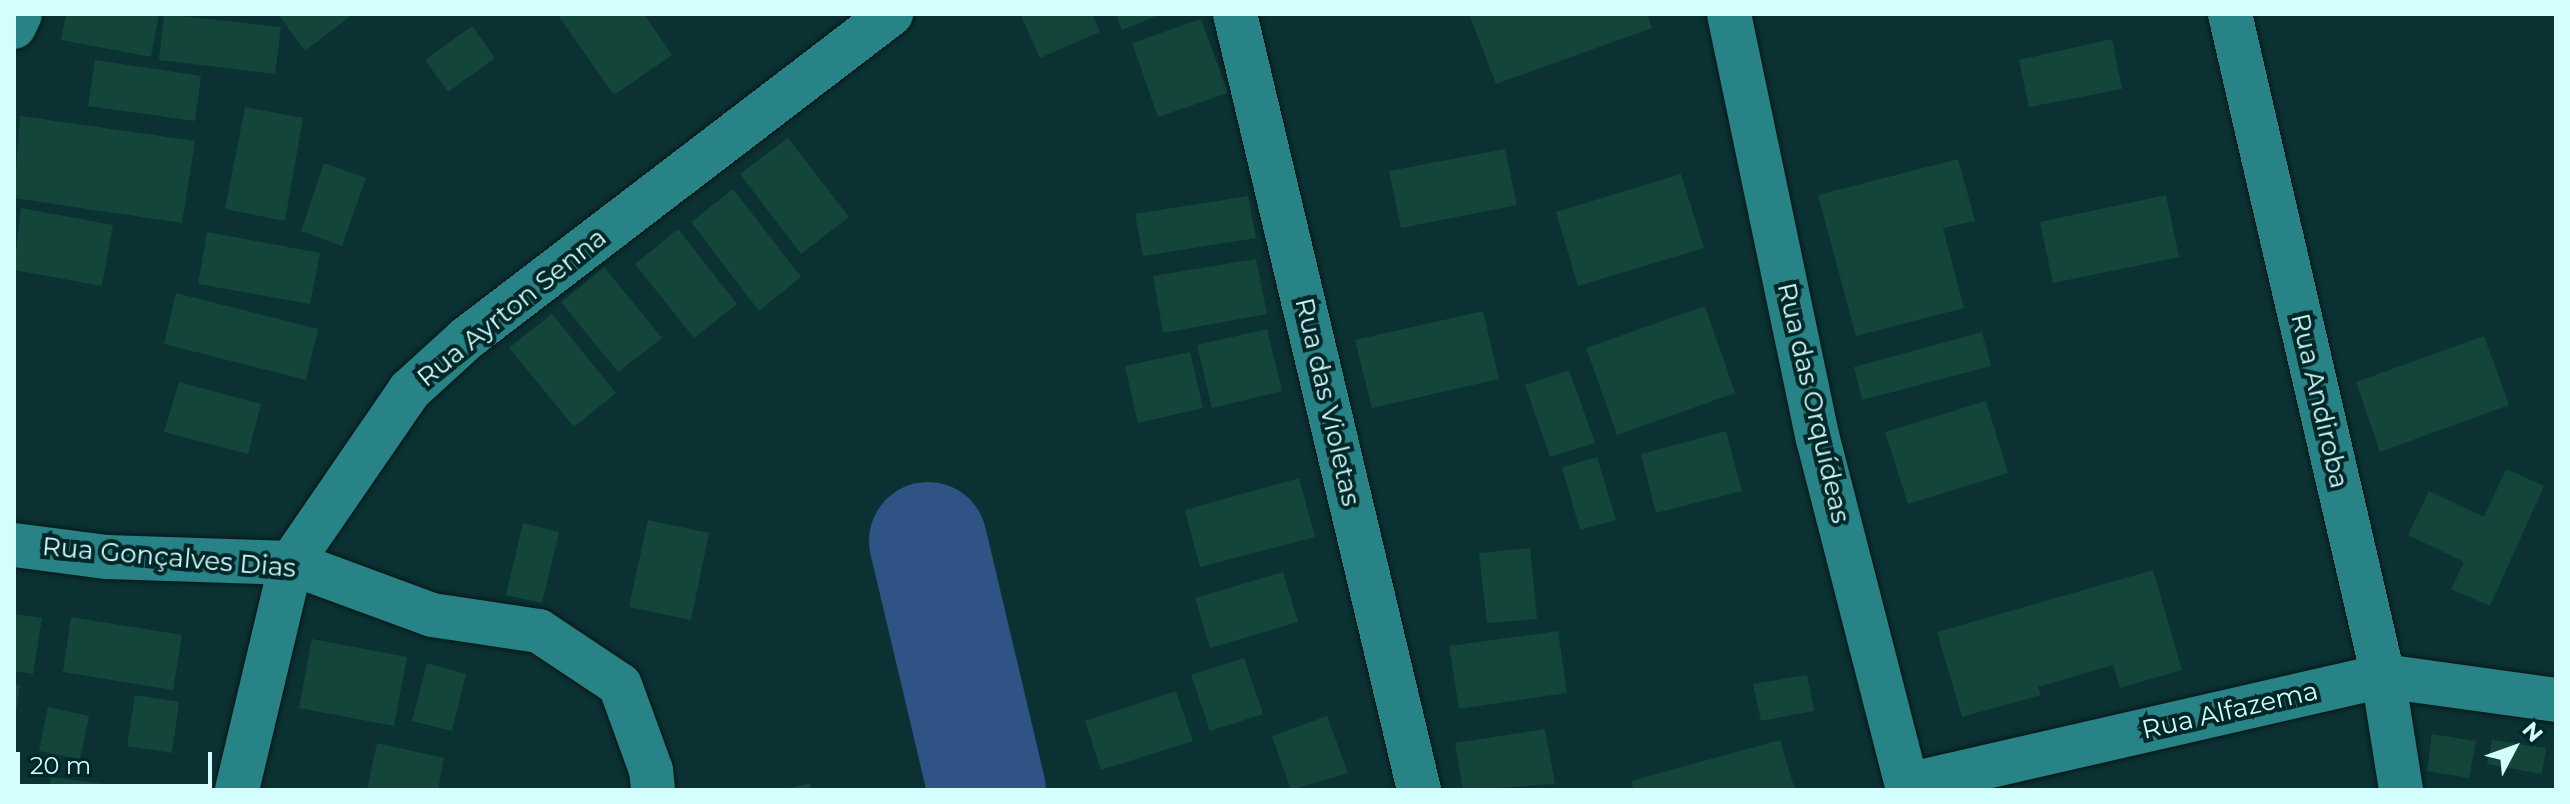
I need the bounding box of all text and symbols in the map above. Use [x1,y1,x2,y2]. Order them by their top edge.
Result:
street label: Rua Ayrton Senna [411,222,613,394]
street label: Rua das Orquídeas [1770,280,1856,526]
street label: Rua das Violetas [1288,295,1366,509]
street label: Rua Andiroba [2284,311,2354,491]
street label: Rua Gonçalves Dias [41,531,297,585]
street label: Rua Alfazema [2139,676,2321,746]
north arrow [2474,708,2554,788]
text: N [2516,716,2549,747]
scale bar [20,736,216,786]
text: 20 m [30,751,91,780]

